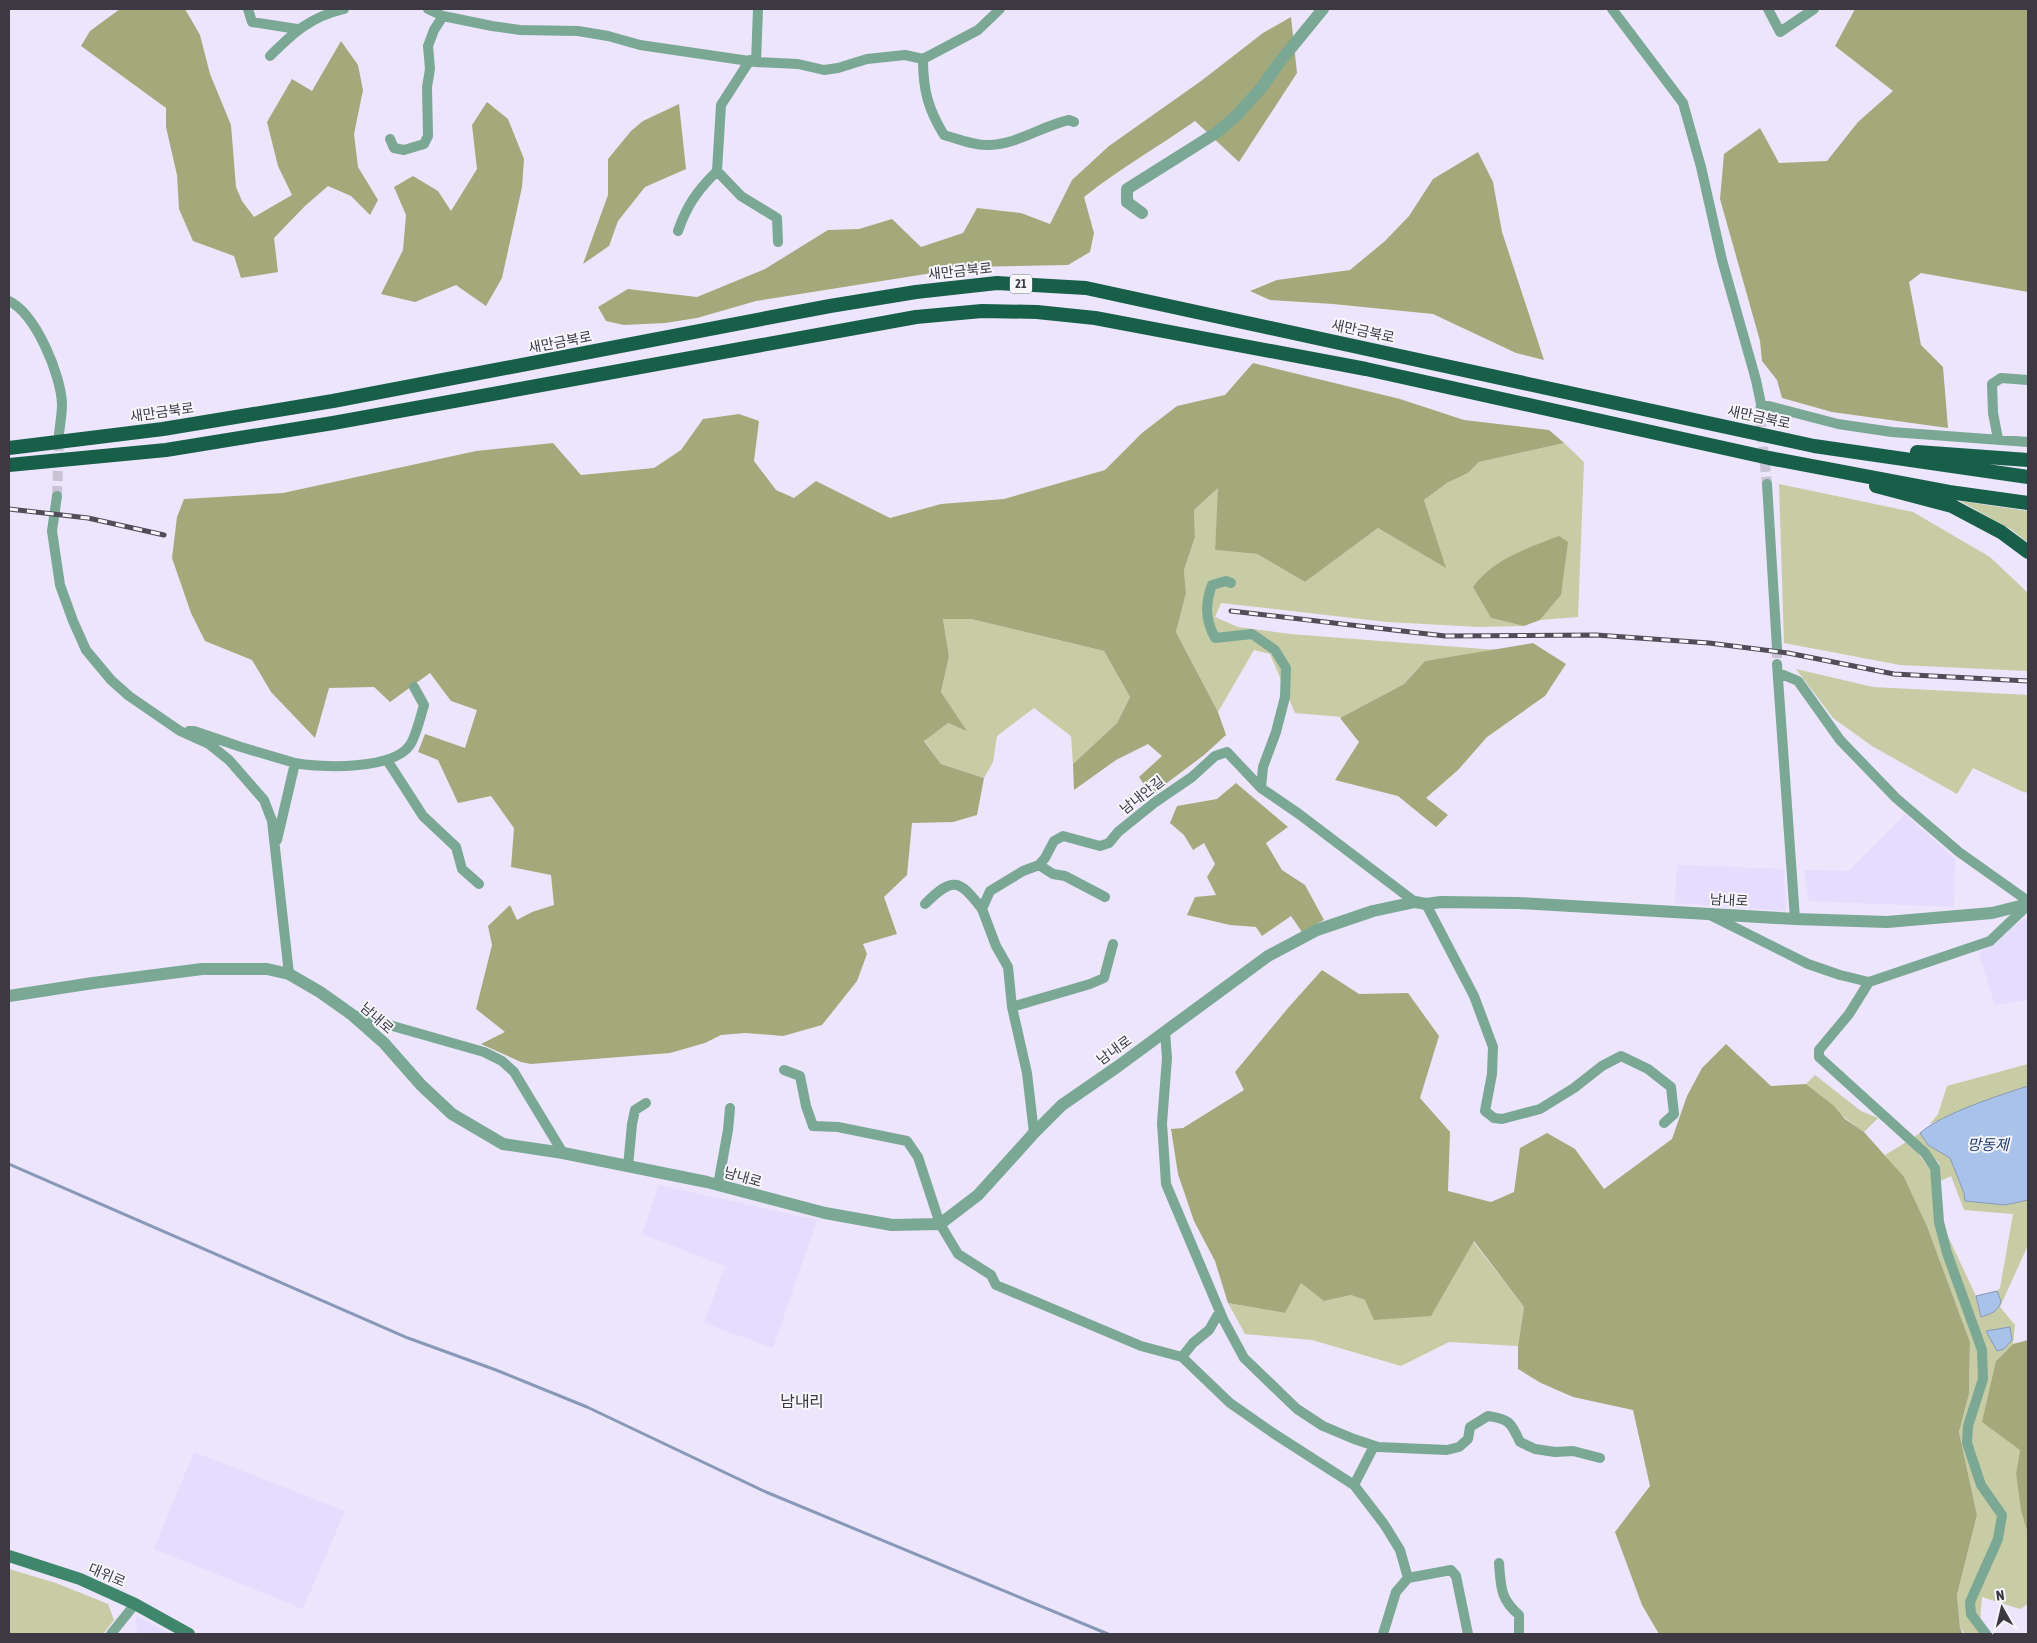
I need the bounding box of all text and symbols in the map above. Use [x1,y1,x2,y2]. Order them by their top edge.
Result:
street label: 새만금북로 [927,260,993,282]
road number: 21 [1010,274,1032,294]
street label: 새만금북로 [1330,316,1396,346]
street label: 새만금북로 [527,328,593,356]
street label: 새만금북로 [129,400,195,424]
street label: 새만금북로 [1726,402,1792,432]
street label: 남내안길 [1117,773,1167,817]
street label: 남내로 [1709,891,1749,909]
street label: 남내로 [357,999,397,1037]
street label: 남내로 [1094,1032,1134,1068]
water label: 망동제 [1967,1136,2011,1153]
street label: 남내로 [722,1164,764,1190]
district label: 남내리 [780,1392,824,1410]
street label: 대위로 [86,1560,128,1590]
north arrow [1977,1583,2027,1633]
text: N [1995,1587,2005,1604]

